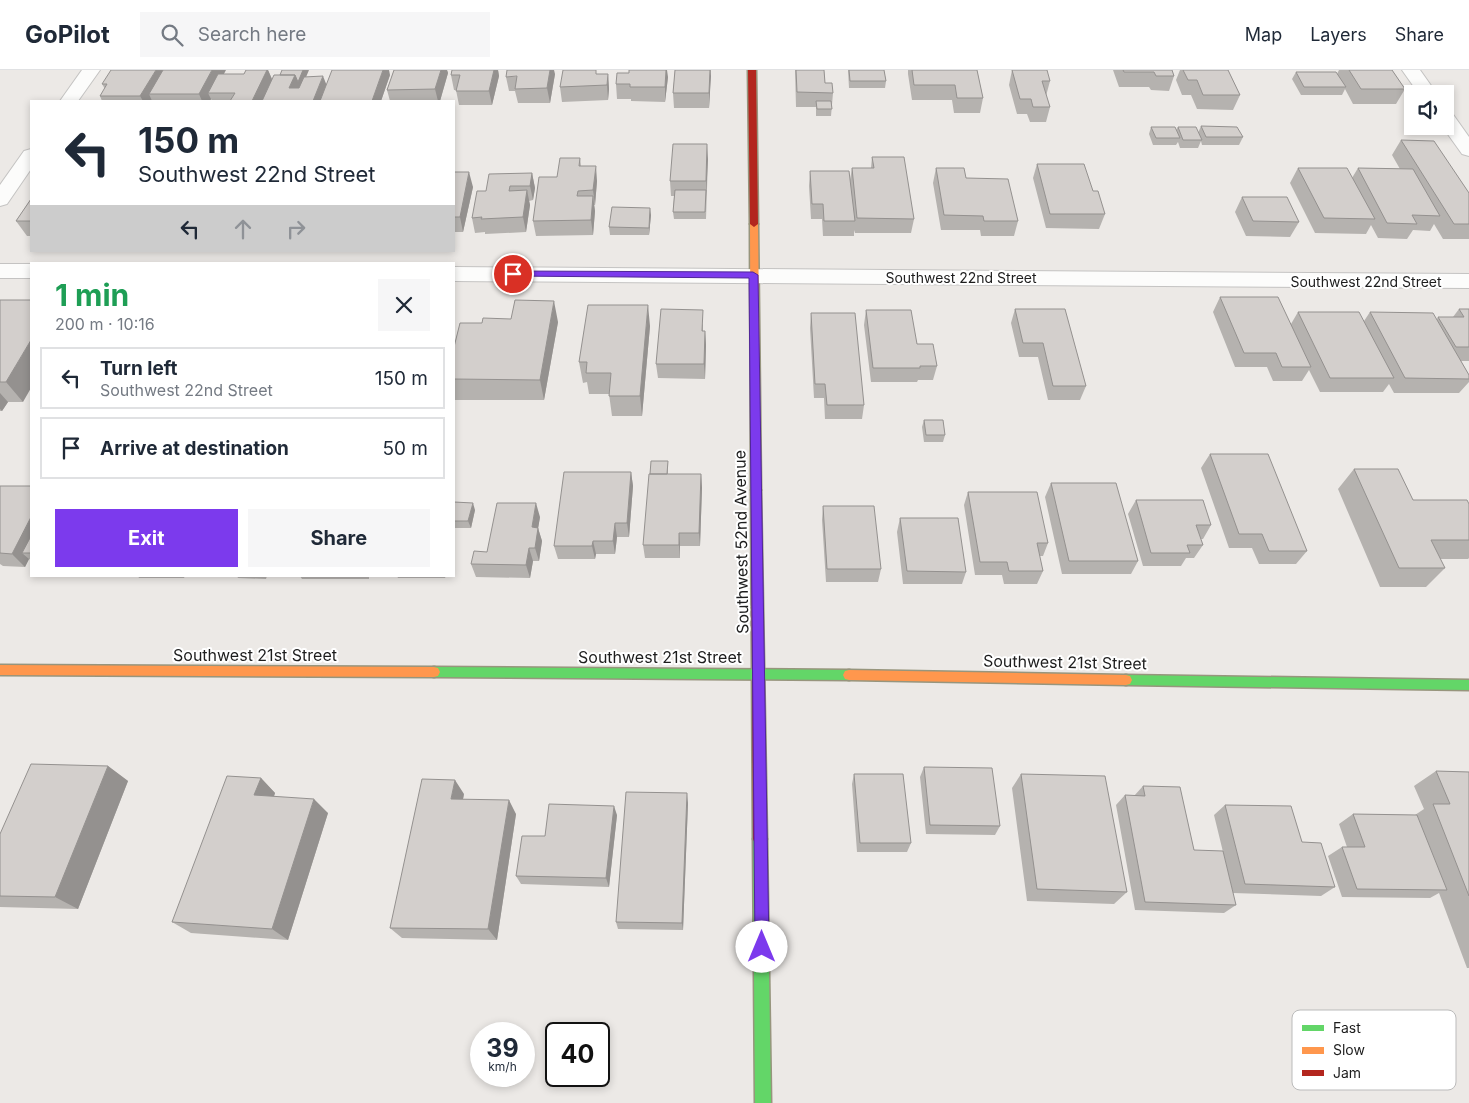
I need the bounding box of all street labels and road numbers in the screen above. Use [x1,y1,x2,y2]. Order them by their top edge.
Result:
street label: Southwest 22nd Street [885,269,1037,286]
street label: Southwest 22nd Street [1290,273,1442,290]
street label: Southwest 52nd Avenue [729,450,753,634]
street label: Southwest 21st Street [173,645,337,665]
street label: Southwest 21st Street [578,647,742,667]
street label: Southwest 21st Street [983,651,1147,673]

